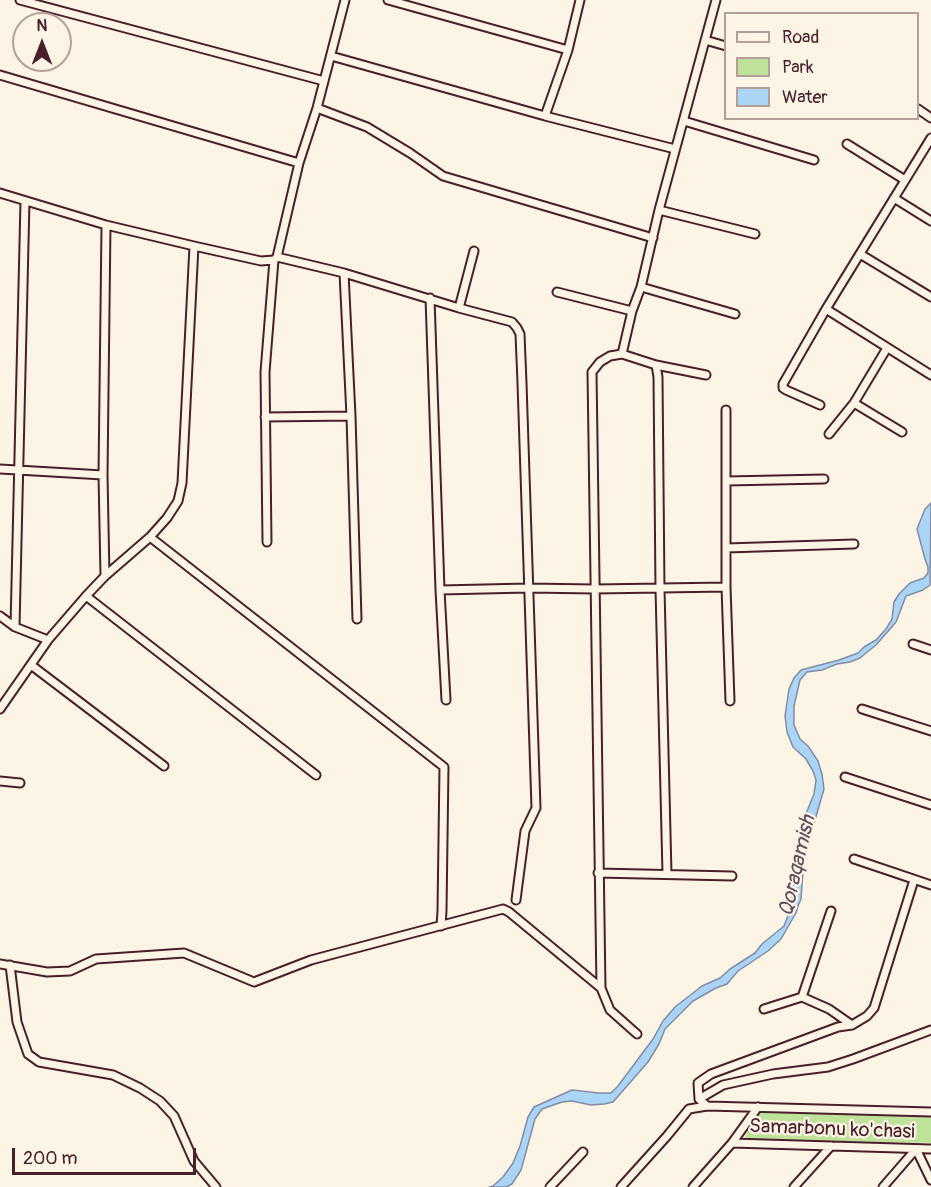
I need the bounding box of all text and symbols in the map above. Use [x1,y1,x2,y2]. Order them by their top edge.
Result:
north arrow [12,12,72,72]
legend [724,12,919,120]
text: N [37,16,47,36]
text: Road [782,26,819,49]
text: Park [782,56,814,79]
text: Water [782,86,828,109]
water label: Qoraqamish [774,813,822,919]
street label: Samarbonu ko'chasi [749,1115,915,1145]
scale bar [15,1136,200,1174]
text: 200 m [23,1147,78,1170]

